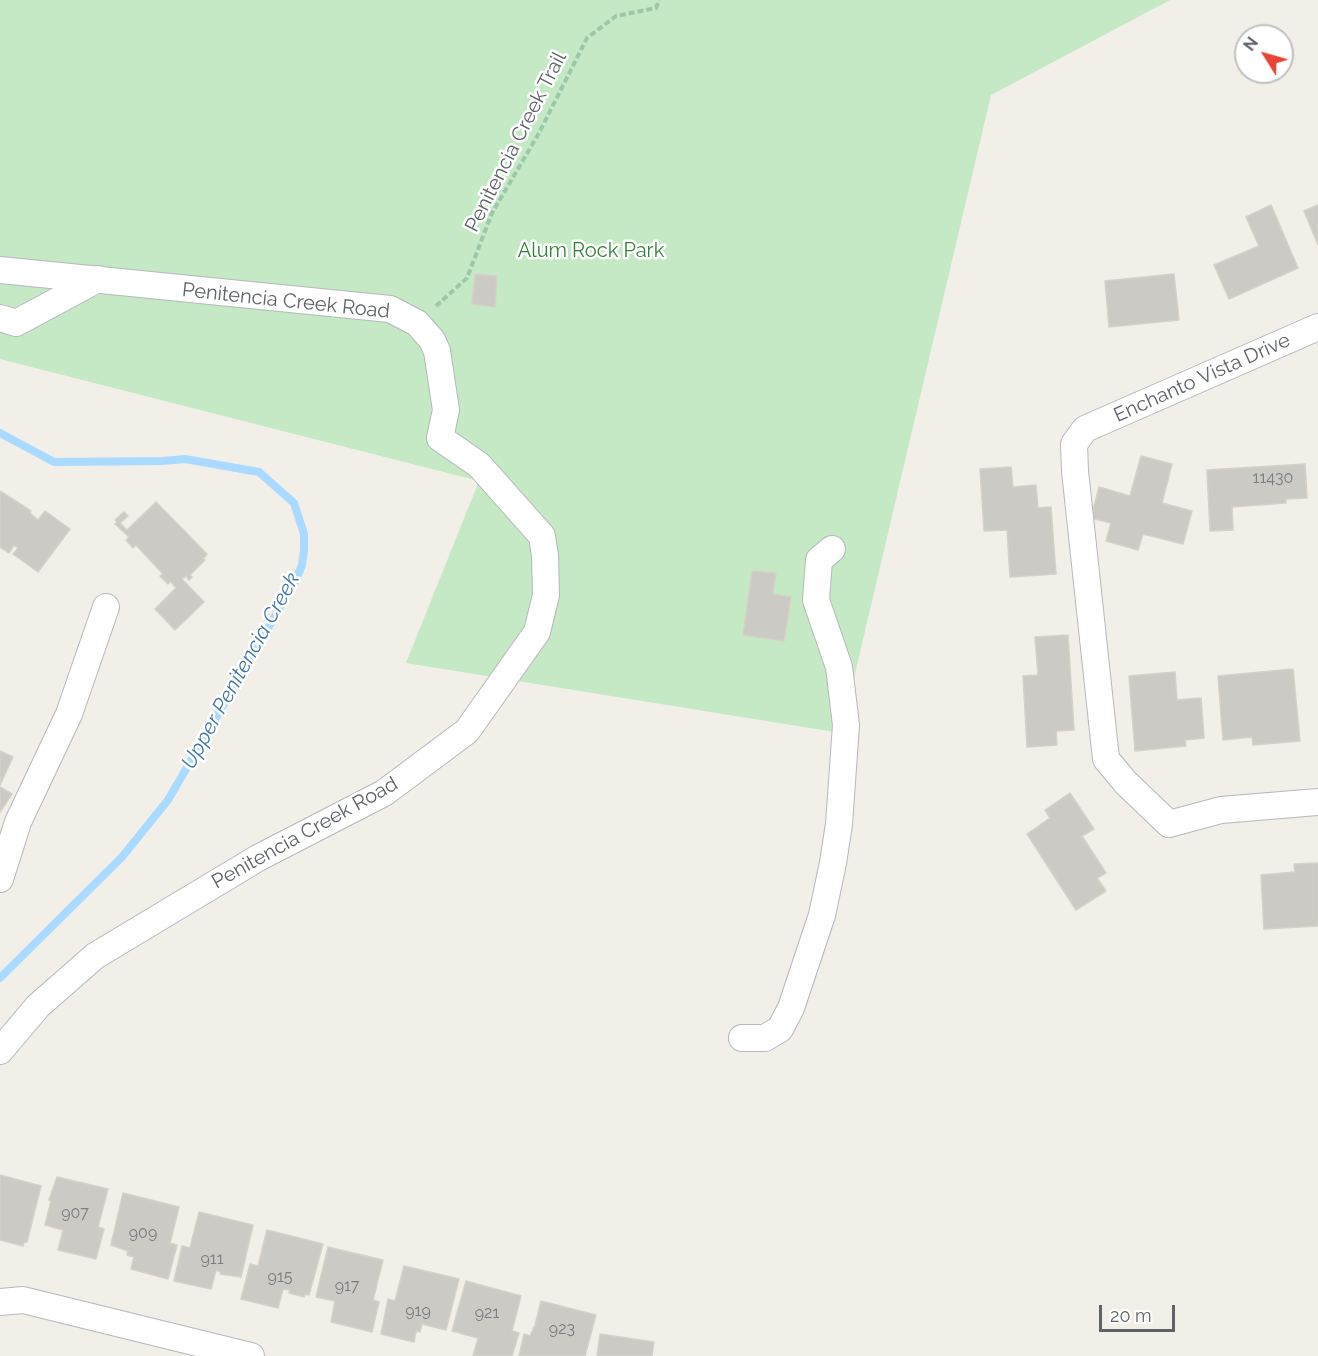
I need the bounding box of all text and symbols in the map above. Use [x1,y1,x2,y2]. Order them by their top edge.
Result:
north arrow [1234,24,1294,84]
text: N [1240,33,1262,55]
street label: Penitencia Creek Trail [460,48,572,236]
park label: Alum Rock Park [518,239,664,263]
street label: Penitencia Creek Road [181,278,391,324]
street label: Enchanto Vista Drive [1110,328,1294,428]
house number: 11430 [1253,468,1293,488]
water label: Upper Penitencia Creek [176,568,306,774]
street label: Penitencia Creek Road [208,772,402,894]
house number: 907 [61,1203,89,1223]
house number: 909 [129,1223,157,1243]
house number: 911 [200,1249,224,1269]
house number: 915 [268,1267,292,1287]
house number: 917 [335,1276,359,1296]
scale bar [1102,1293,1178,1331]
house number: 919 [405,1301,431,1321]
house number: 921 [475,1303,499,1323]
text: 20 m [1110,1305,1152,1326]
house number: 923 [549,1319,575,1339]

